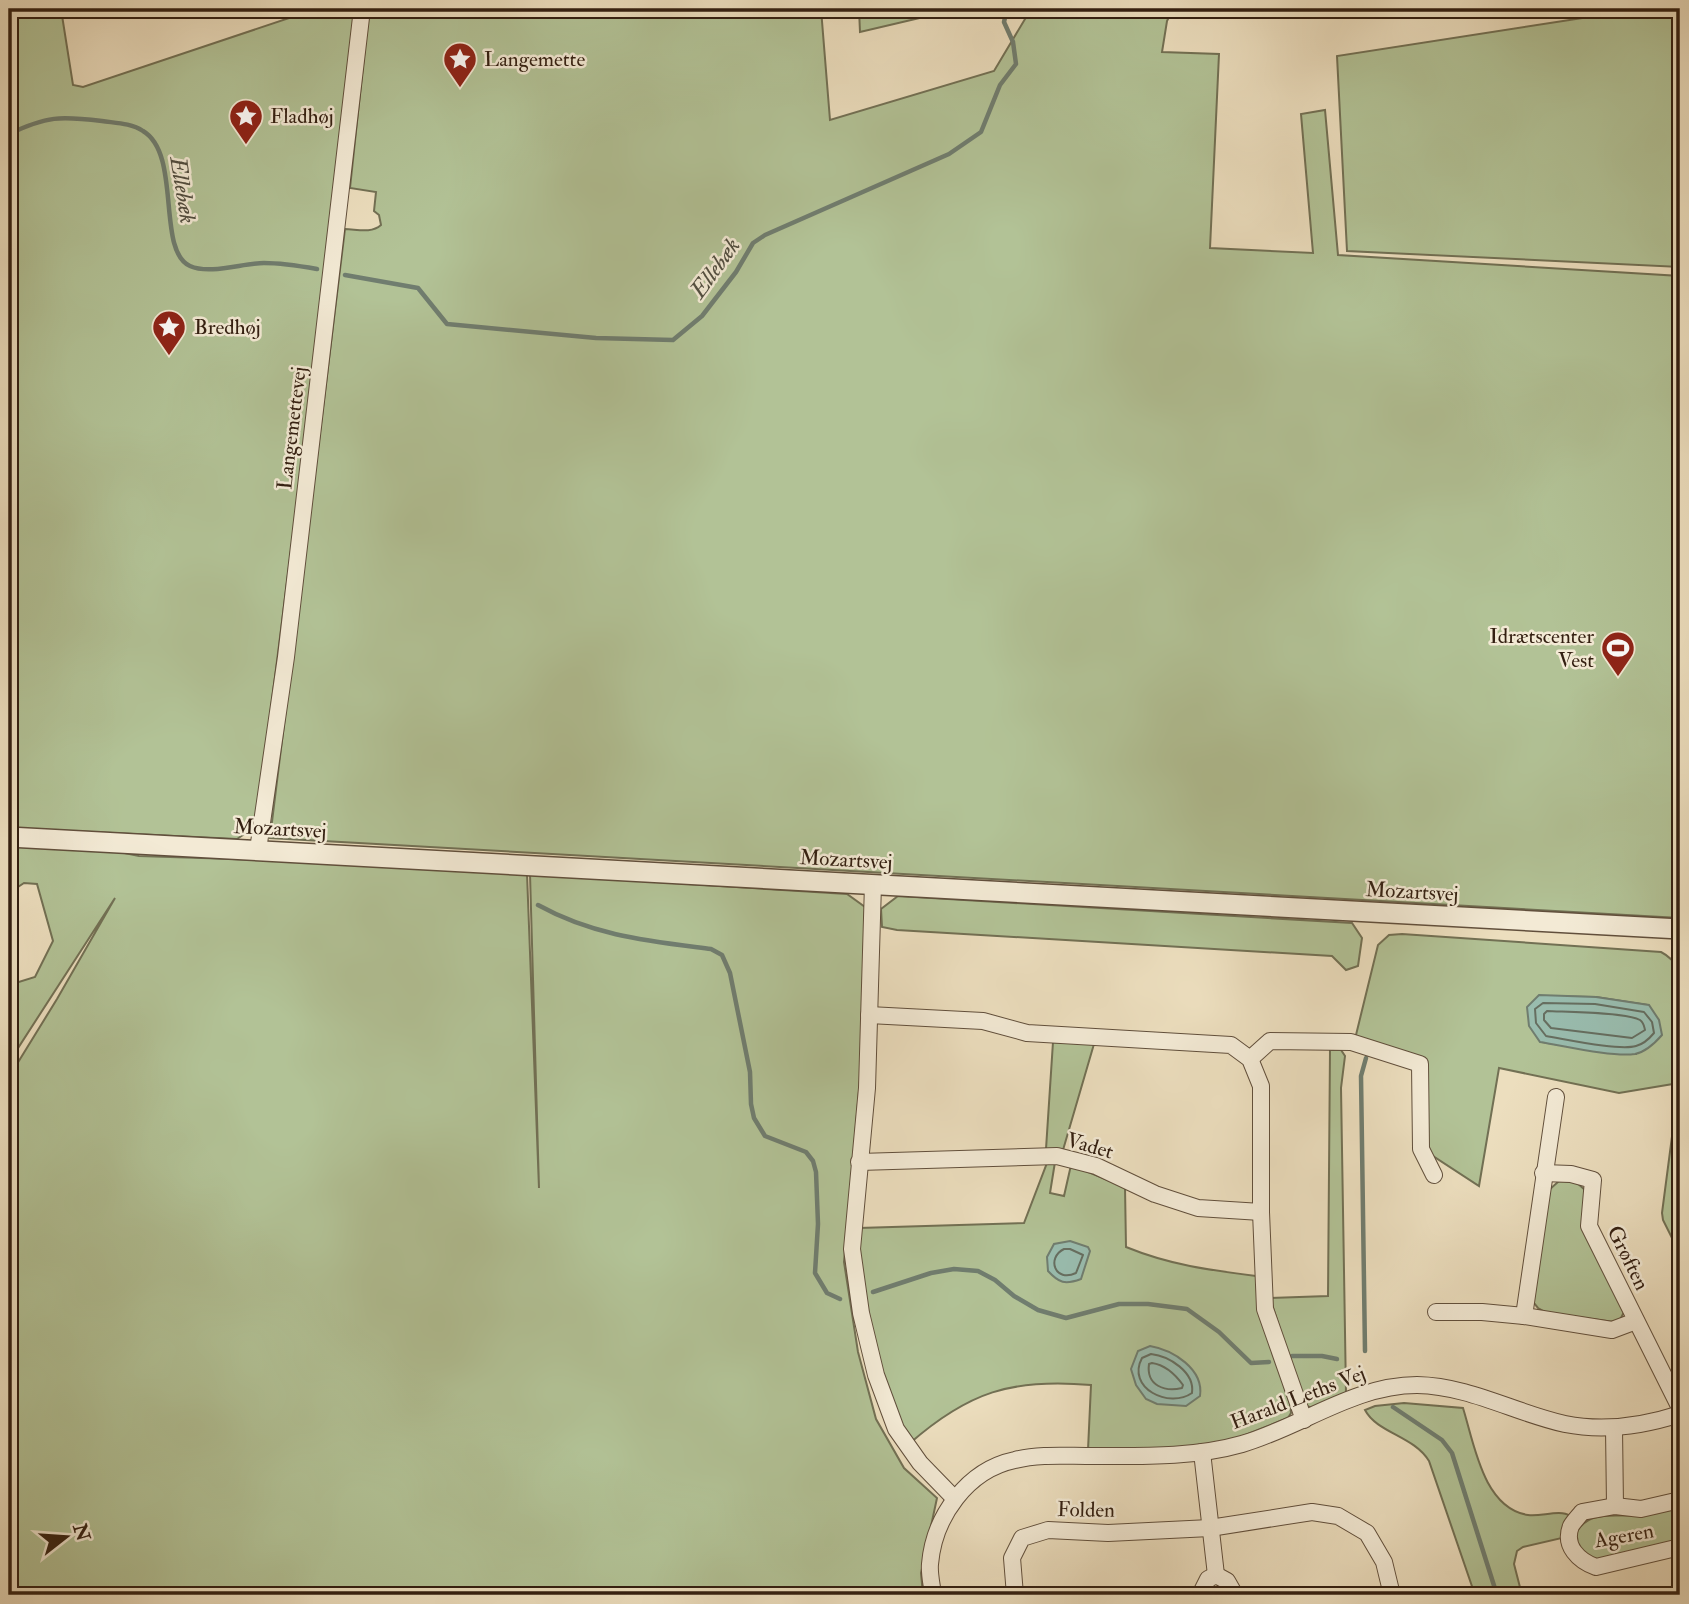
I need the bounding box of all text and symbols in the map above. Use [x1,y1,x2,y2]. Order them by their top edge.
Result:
place icon: Langemette [441,40,479,89]
place label: Langemette [484,46,585,73]
place icon: Fladhøj [227,97,265,146]
place label: Fladhøj [270,103,334,130]
water label: Ellebæk [163,153,203,226]
water label: Ellebæk [682,232,747,305]
place icon: Bredhøj [150,308,188,357]
place label: Bredhøj [194,314,261,341]
street label: Langemettevej [271,365,313,491]
place label: Idrætscenter Vest [1490,623,1594,674]
sports icon: Idrætscenter Vest [1599,629,1637,678]
street label: Mozartsvej [233,813,327,845]
street label: Mozartsvej [799,844,893,876]
street label: Mozartsvej [1365,876,1459,908]
street label: Vadet [1063,1126,1117,1166]
street label: Grøften [1601,1221,1655,1295]
street label: Harald Leths Vej [1227,1360,1369,1436]
street label: Folden [1057,1496,1115,1524]
north arrow [32,1502,102,1572]
street label: Ageren [1591,1517,1656,1555]
text: N [67,1520,96,1545]

